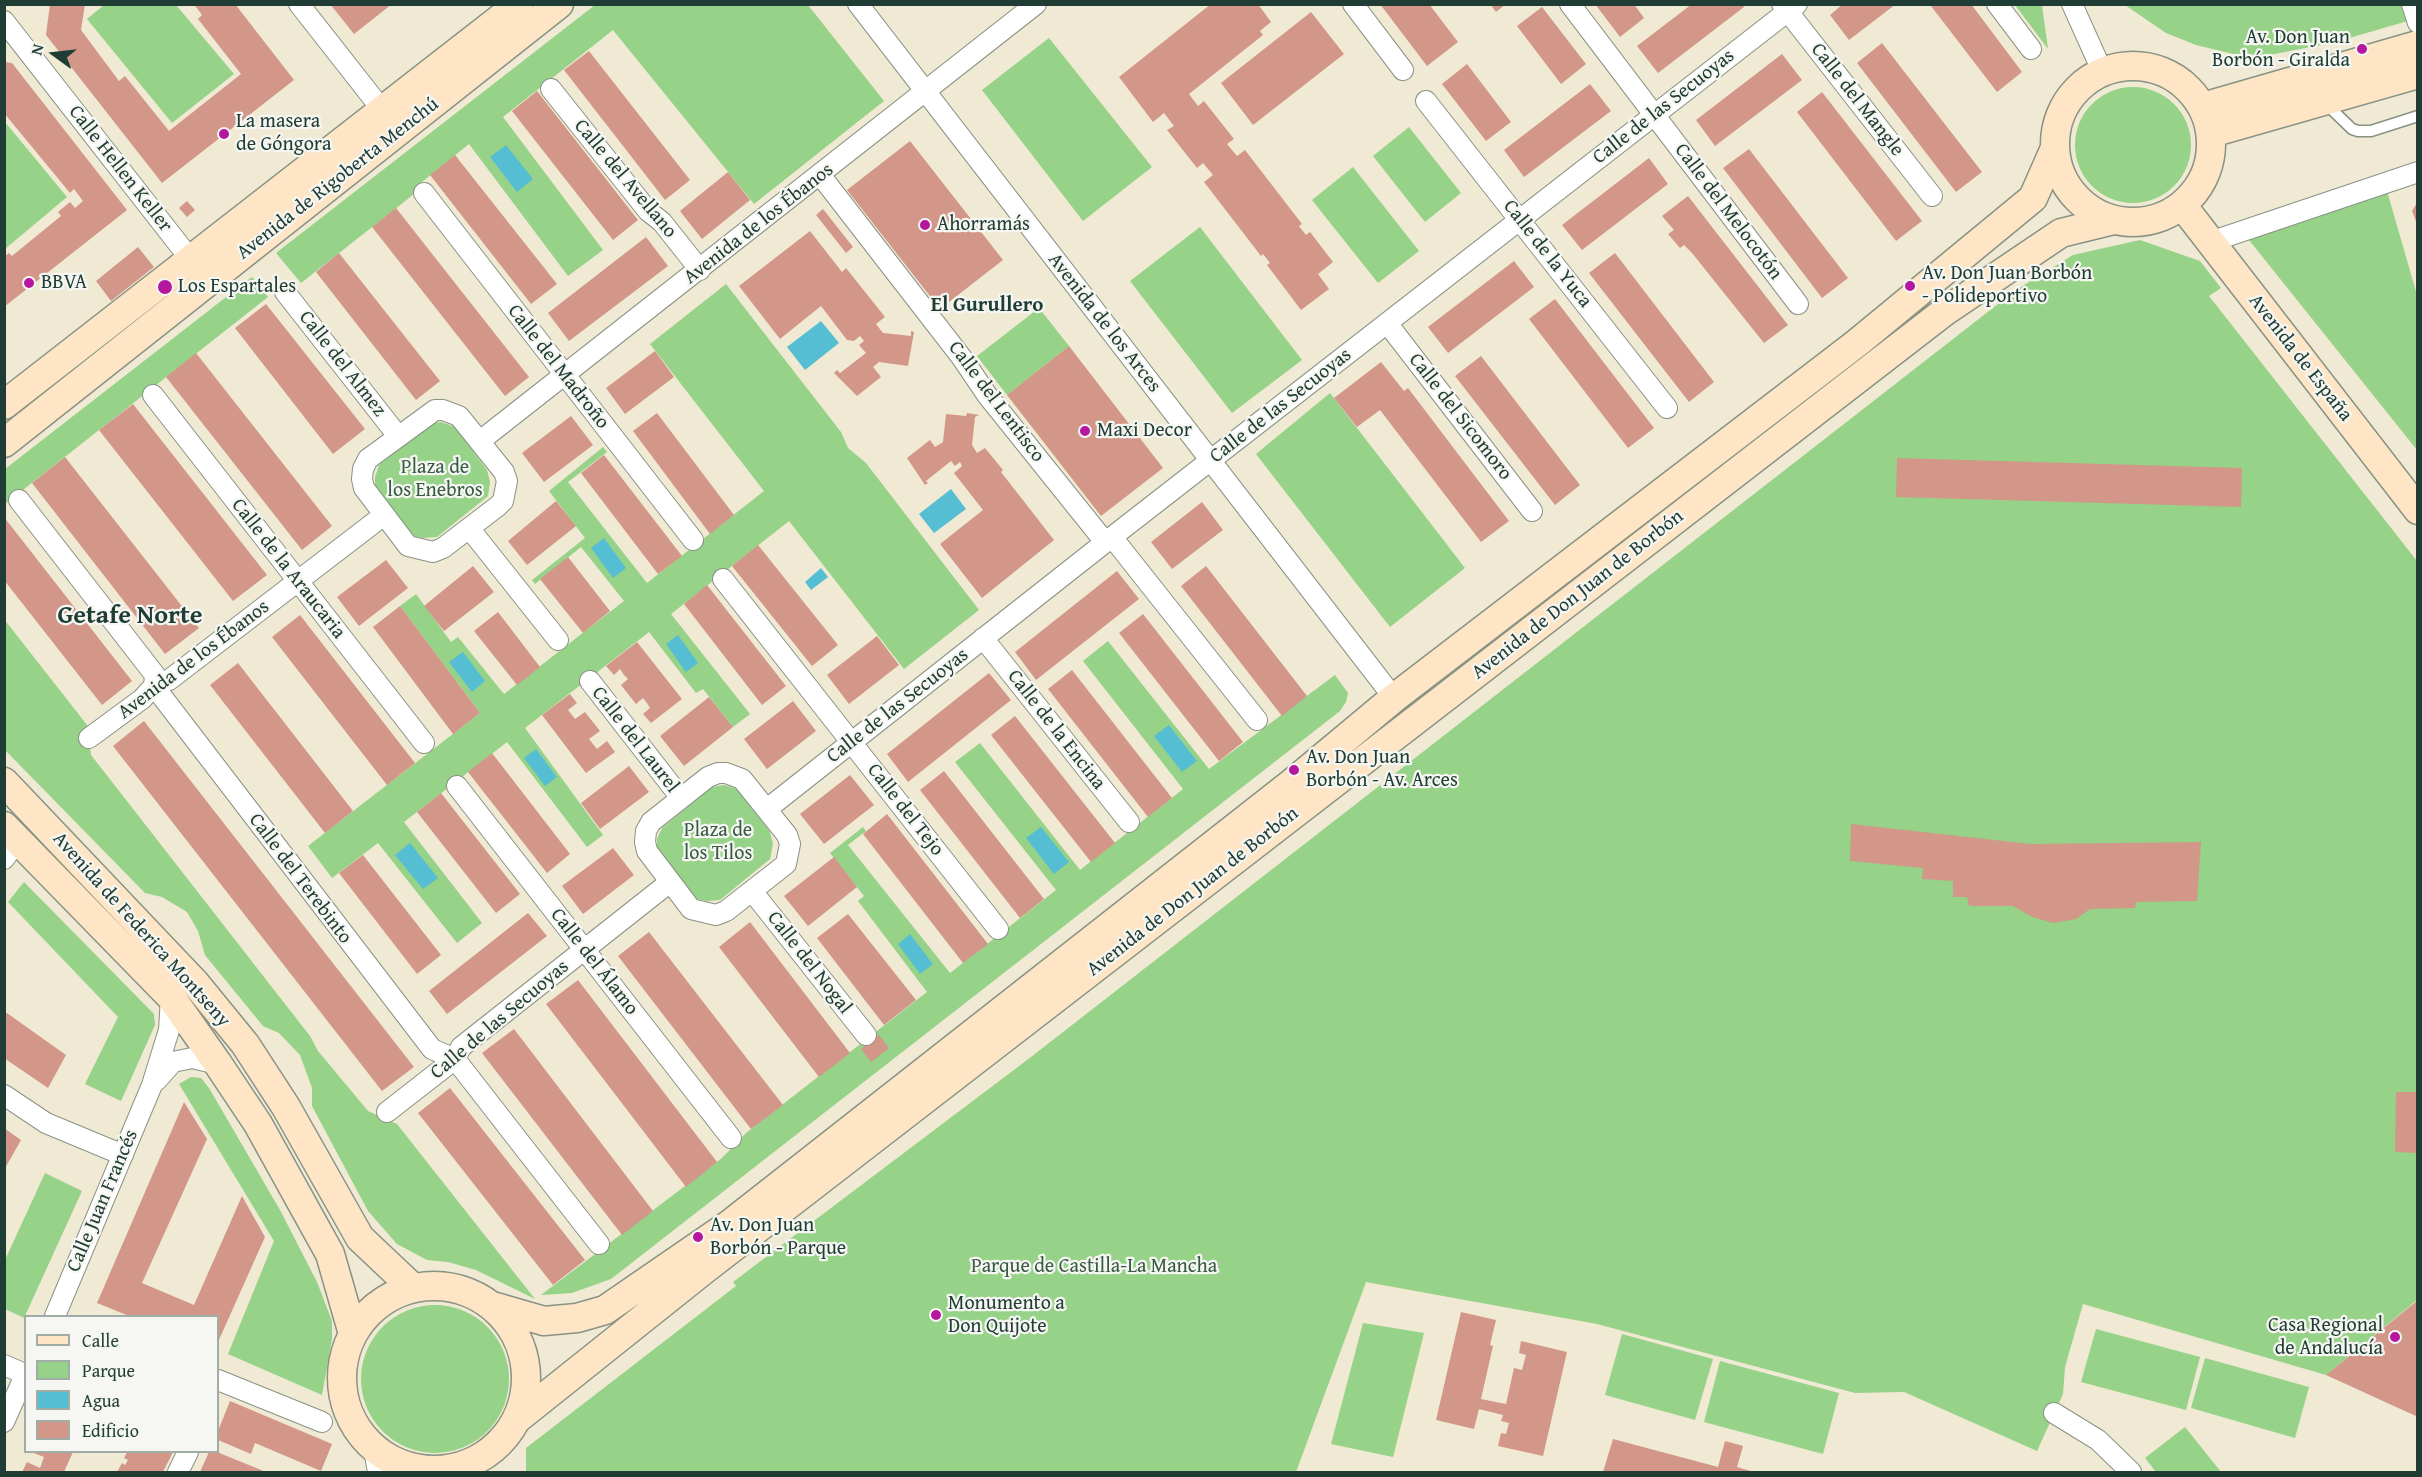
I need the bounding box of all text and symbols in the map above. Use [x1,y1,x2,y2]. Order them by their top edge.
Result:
north arrow [24,24,84,84]
place label: Av. Don Juan Borbón - Giralda [2212,26,2350,73]
street label: Calle del Mangle [1805,38,1909,162]
text: N [24,41,50,58]
marker: Av. Don Juan Borbón - Giralda [2355,42,2369,56]
street label: Calle de las Secuoyas [1588,44,1740,170]
street label: Avenida de Rigoberta Menchú [232,93,444,265]
street label: Calle Hellen Keller [63,101,177,237]
place label: La masera de Góngora [236,110,331,157]
street label: Calle del Avellano [568,115,682,243]
marker: La masera de Góngora [217,127,231,141]
street label: Calle del Melocotón [1669,139,1787,285]
street label: Avenida de los Ébanos [679,158,839,290]
street label: Calle de la Yuca [1497,195,1597,313]
place label: Ahorramás [937,213,1030,237]
marker: Ahorramás [918,218,932,232]
street label: Avenida de los Arces [1042,249,1166,397]
place label: Av. Don Juan Borbón - Polideportivo [1922,262,2092,309]
place label: BBVA [41,271,87,295]
place label: Los Espartales [178,275,296,299]
marker: BBVA [22,276,36,290]
marker: Los Espartales [156,278,174,296]
marker: Av. Don Juan Borbón - Polideportivo [1903,279,1917,293]
street label: Avenida de España [2243,290,2357,426]
district label: El Gurullero [931,293,1043,319]
street label: Calle del Madroño [502,300,614,434]
street label: Calle del Almez [293,306,391,422]
street label: Calle del Lentisco [943,337,1049,467]
street label: Calle de las Secuoyas [1205,343,1357,469]
street label: Calle del Sicomoro [1403,349,1517,485]
place label: Maxi Decor [1097,419,1192,443]
marker: Maxi Decor [1078,424,1092,438]
park label: Plaza de los Enebros [387,456,483,503]
street label: Calle de la Araucaria [226,494,350,644]
street label: Avenida de Don Juan de Borbón [1467,505,1689,685]
street label: Avenida de los Ébanos [114,595,274,725]
district label: Getafe Norte [57,600,203,632]
street label: Calle de las Secuoyas [822,643,974,769]
street label: Calle de la Encina [1002,665,1110,795]
street label: Calle del Laurel [586,682,684,798]
place label: Av. Don Juan Borbón - Av. Arces [1306,746,1458,793]
street label: Calle del Tejo [861,759,949,861]
marker: Av. Don Juan Borbón - Av. Arces [1287,763,1301,777]
street label: Avenida de Don Juan de Borbón [1082,802,1304,982]
street label: Calle del Terebinto [243,809,357,949]
park label: Plaza de los Tilos [684,819,752,866]
street label: Avenida de Federica Montseny [47,827,235,1033]
street label: Calle del Álamo [545,904,643,1020]
street label: Calle del Nogal [761,907,857,1019]
street label: Calle de las Secuoyas [426,955,574,1085]
street label: Calle Juan Francés [62,1126,144,1276]
place label: Av. Don Juan Borbón - Parque [710,1214,846,1261]
marker: Av. Don Juan Borbón - Parque [691,1230,705,1244]
park label: Parque de Castilla-La Mancha [971,1255,1217,1279]
place label: Monumento a Don Quijote [948,1292,1065,1339]
marker: Monumento a Don Quijote [929,1308,943,1322]
place label: Casa Regional de Andalucía [2268,1314,2383,1361]
legend [24,1315,219,1453]
text: Calle [82,1327,119,1354]
marker: Casa Regional de Andalucía [2388,1330,2402,1344]
text: Parque [82,1357,135,1384]
text: Agua [82,1387,120,1414]
text: Edificio [82,1417,139,1444]

